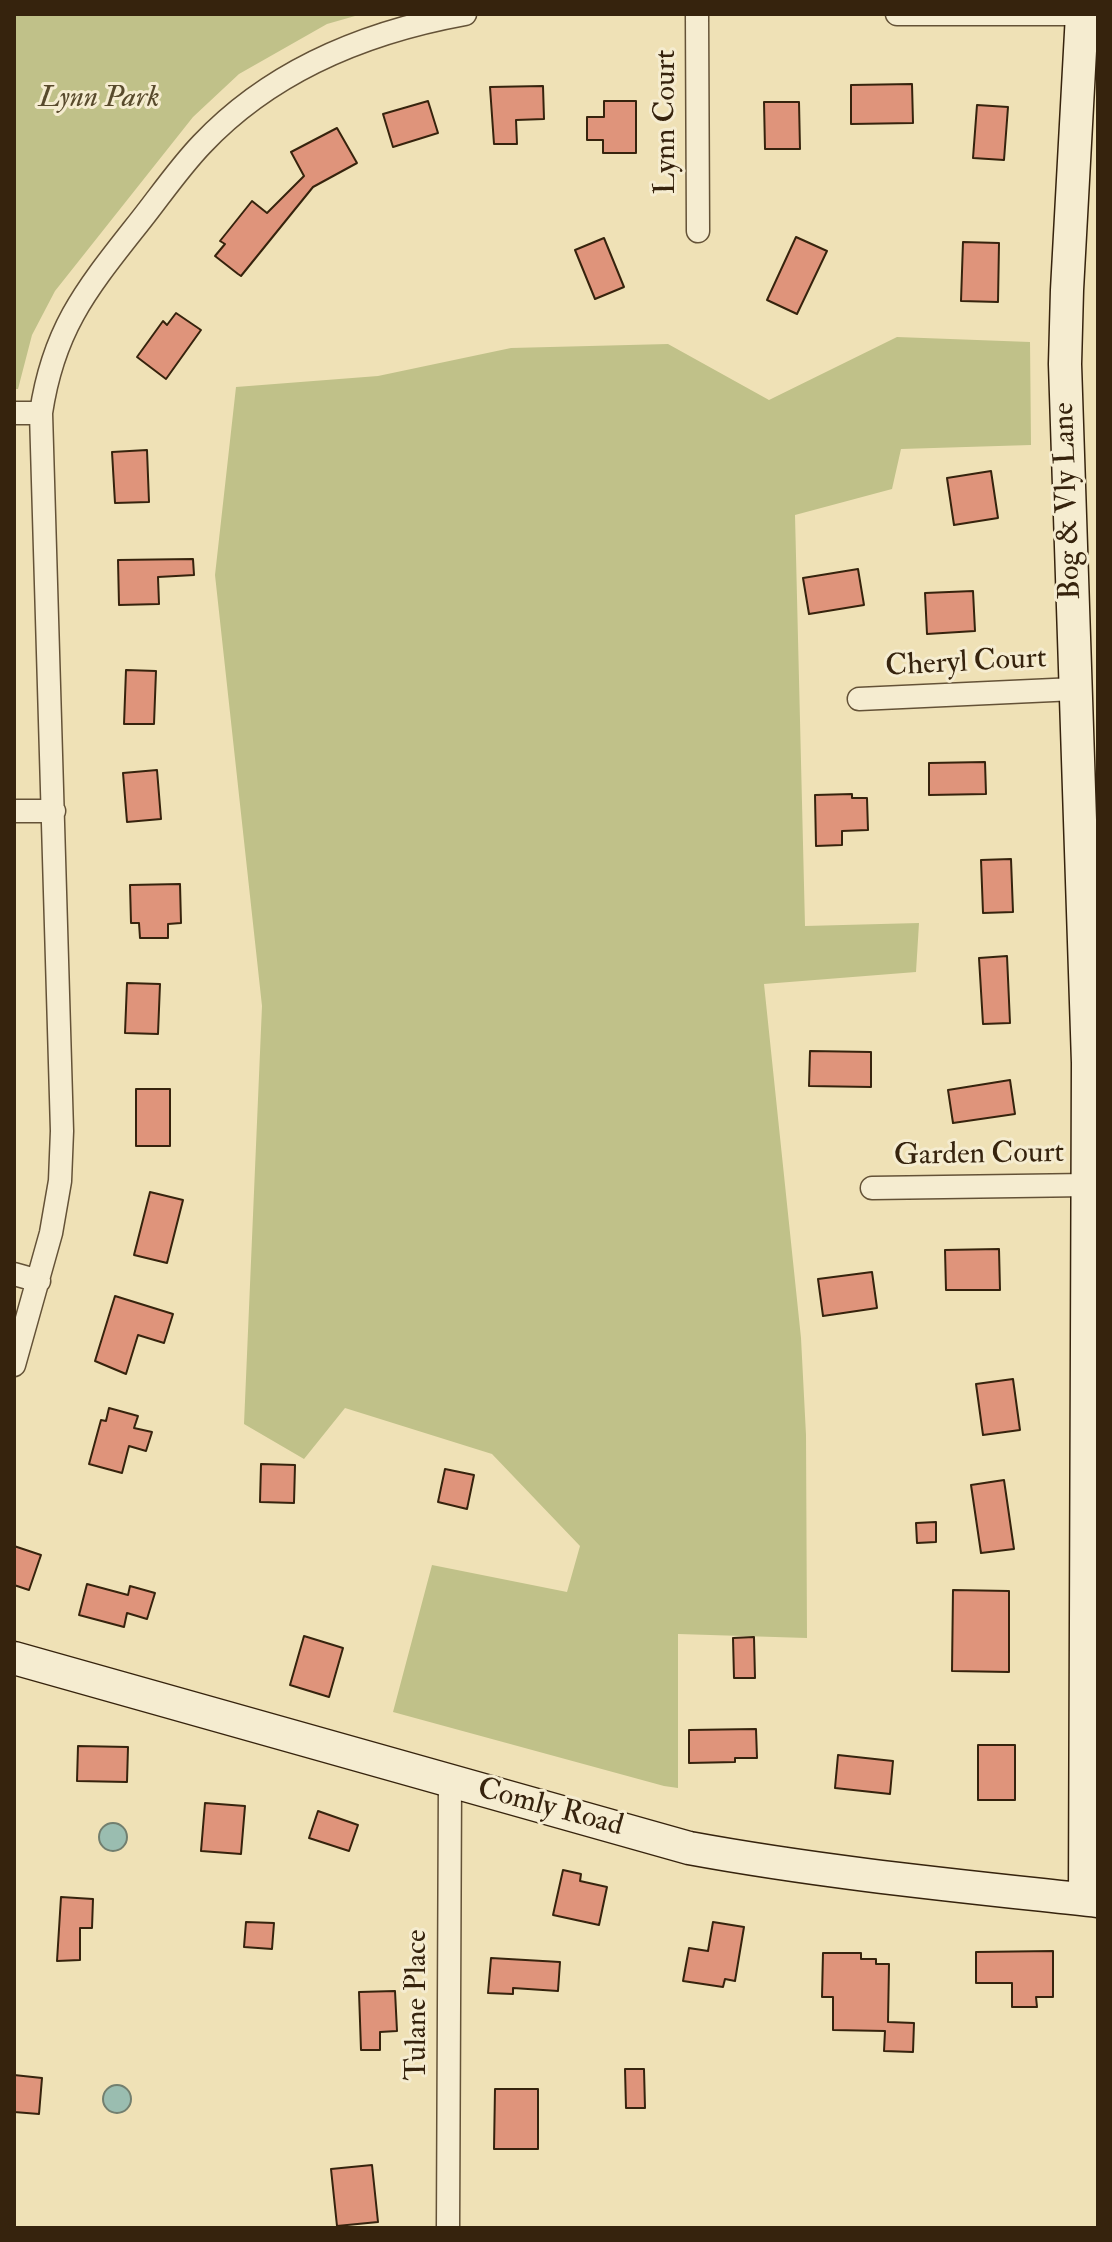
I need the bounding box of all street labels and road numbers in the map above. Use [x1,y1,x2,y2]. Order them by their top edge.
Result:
street label: Lynn Court [650,50,686,194]
street label: Bog & Vly Lane [1048,402,1090,600]
street label: Cheryl Court [885,642,1047,686]
street label: Garden Court [893,1137,1065,1175]
street label: Comly Road [473,1772,627,1846]
street label: Tulane Place [401,1929,437,2081]

